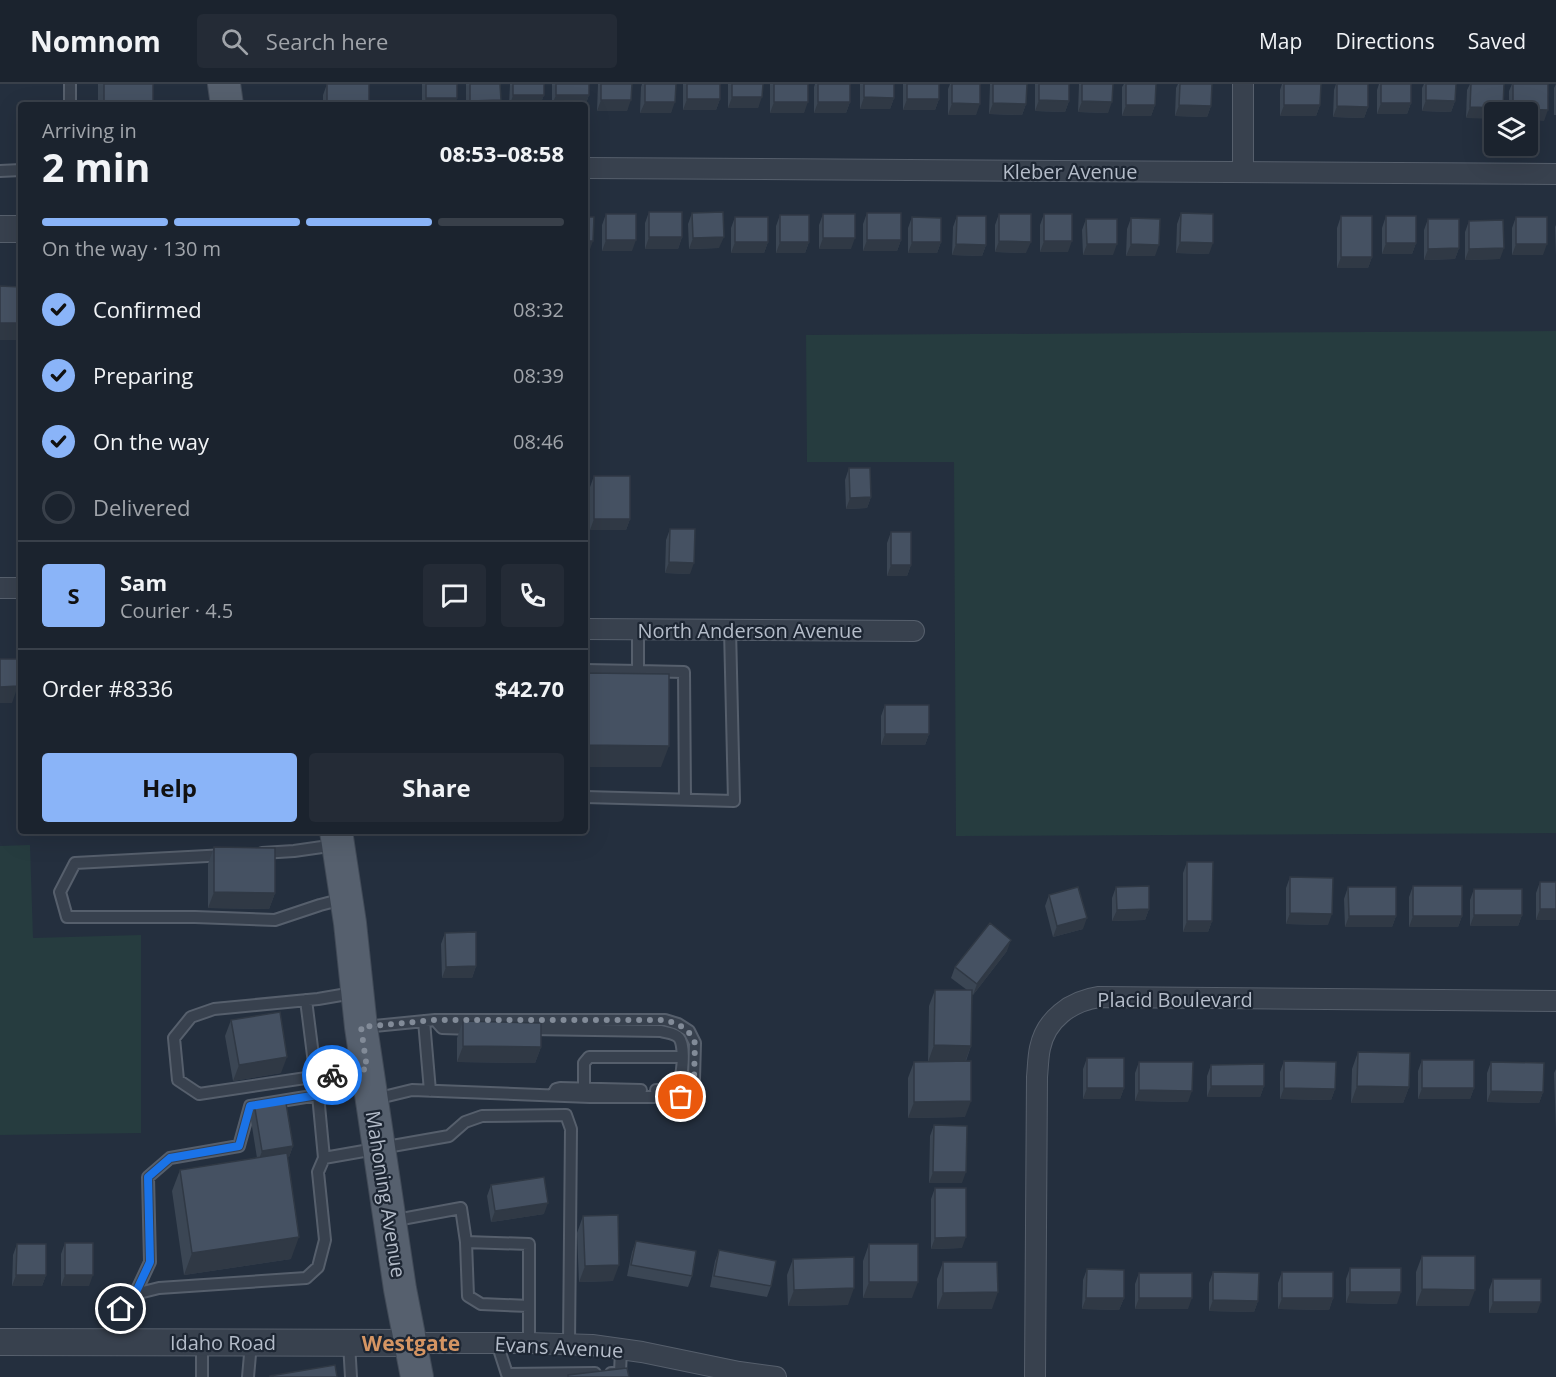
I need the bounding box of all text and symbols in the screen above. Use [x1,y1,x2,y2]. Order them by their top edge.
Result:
search box [197,14,617,68]
text: Nomnom [30,22,161,60]
icon: search [218,25,251,58]
text: Search here [266,26,388,56]
text: Map [1259,27,1302,55]
text: Directions [1335,27,1435,55]
text: Saved [1468,27,1526,55]
map controls [1484,102,1538,156]
button: layers [1484,102,1538,156]
text: Arriving in [42,117,137,144]
text: 08:53–08:58 [440,138,564,168]
text: 2 min [42,140,150,193]
street label: Kleber Avenue [1003,158,1138,185]
text: On the way · 130 m [42,235,221,262]
icon: check [42,293,75,326]
text: Confirmed [93,294,202,324]
text: 08:32 [513,296,564,323]
icon: check [42,359,75,392]
text: Preparing [93,360,193,390]
text: 08:39 [513,362,564,389]
icon: check [42,425,75,458]
text: On the way [93,426,209,456]
text: 08:46 [513,428,564,455]
text: Delivered [93,492,191,522]
button: chat [423,564,486,627]
button: phone [501,564,564,627]
text: Sam [120,567,167,597]
text: S [67,580,80,610]
text: Courier · 4.5 [120,597,233,624]
street label: North Anderson Avenue [637,617,863,644]
text: Order #8336 [42,673,173,703]
text: $42.70 [495,673,564,703]
button: Help [42,753,297,822]
button: Share [309,753,564,822]
street label: Placid Boulevard [1097,986,1253,1013]
courier [302,1045,362,1105]
icon: bike [316,1059,349,1092]
pin [655,1071,706,1122]
icon: bag [664,1080,697,1113]
street label: Mahoning Avenue [359,1109,413,1279]
pin [95,1283,146,1334]
icon: home [104,1292,137,1325]
street label: Idaho Road [170,1329,276,1356]
district label: Westgate [362,1329,460,1357]
street label: Evans Avenue [494,1330,624,1364]

